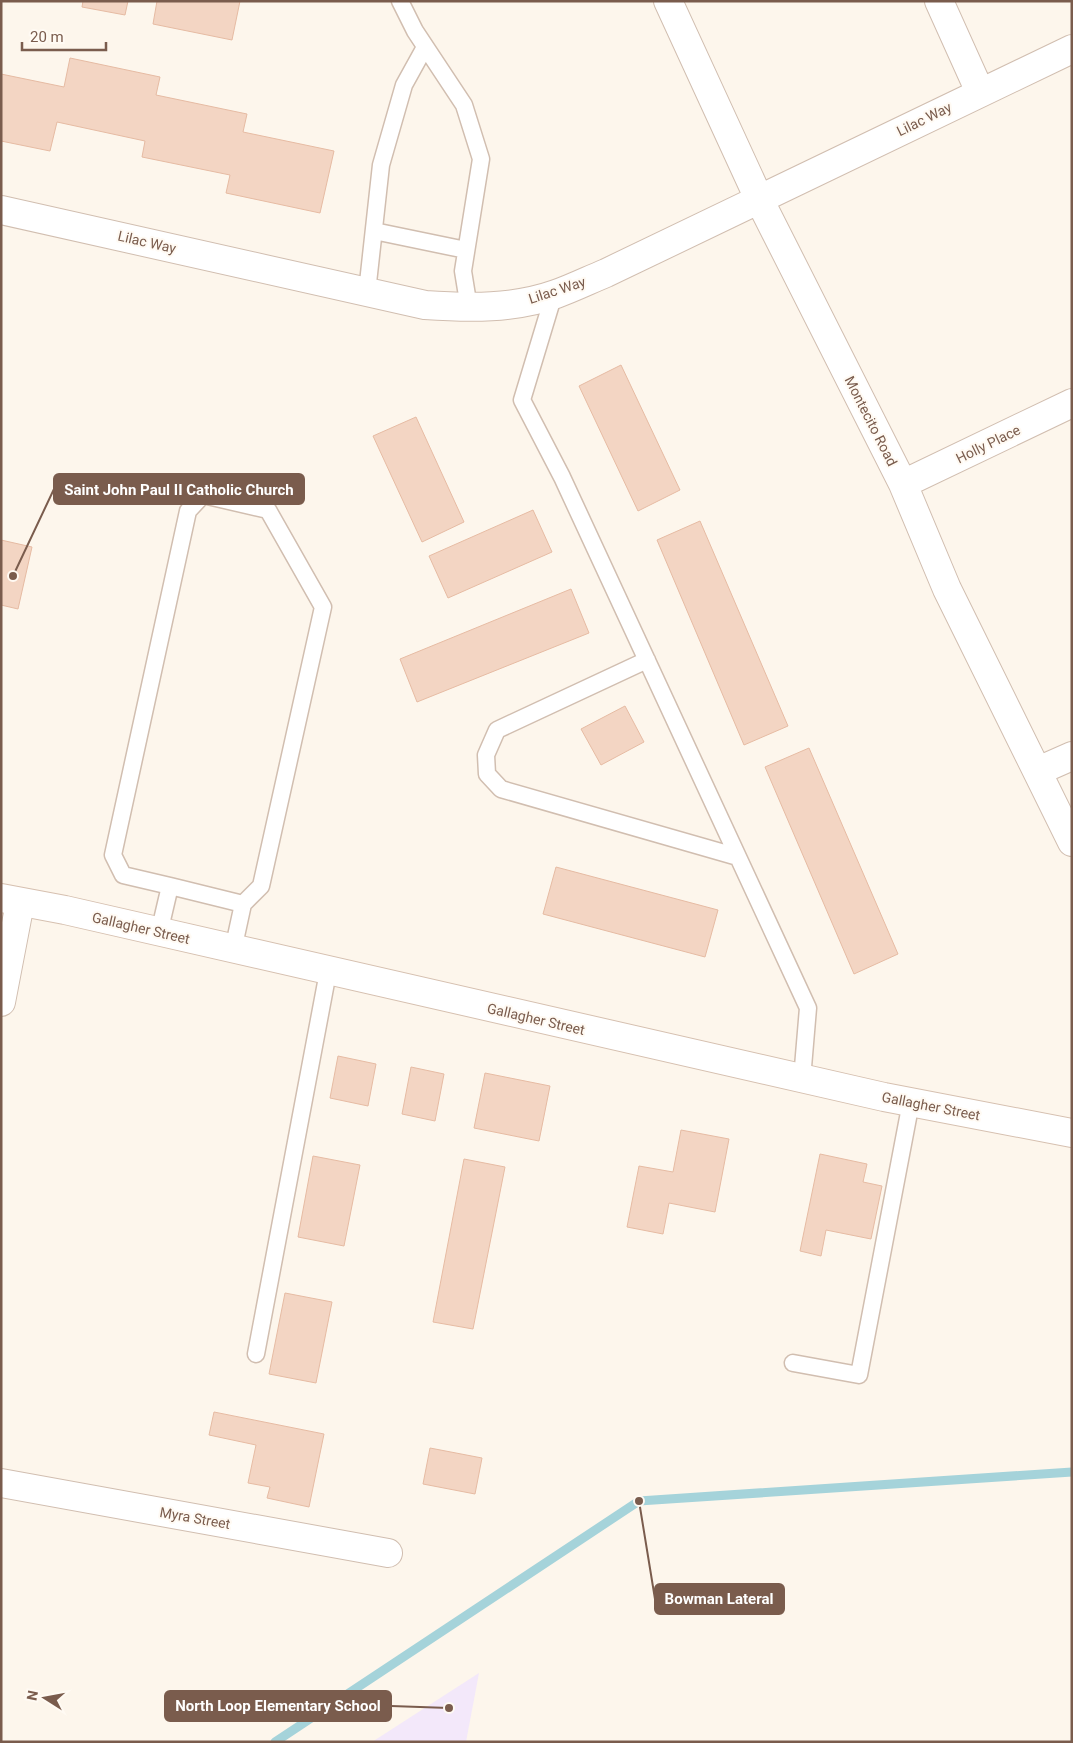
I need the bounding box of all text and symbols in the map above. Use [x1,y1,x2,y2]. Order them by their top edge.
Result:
scale bar [22,20,106,52]
text: 20 m [30,28,64,46]
street label: Lilac Way [894,99,954,139]
street label: Lilac Way [116,228,178,257]
street label: Lilac Way [526,273,588,307]
street label: Montecito Road [841,373,901,469]
street label: Holly Place [953,422,1023,466]
callout: Saint John Paul II Catholic Church [54,474,304,504]
text: Saint John Paul II Catholic Church [64,481,294,499]
street label: Gallagher Street [91,909,192,947]
street label: Gallagher Street [486,1000,587,1038]
street label: Gallagher Street [881,1089,982,1123]
street label: Myra Street [158,1504,232,1532]
callout: Bowman Lateral [655,1584,784,1614]
text: Bowman Lateral [665,1590,773,1608]
north arrow [20,1673,70,1723]
text: N [23,1689,41,1702]
callout: North Loop Elementary School [165,1691,391,1721]
text: North Loop Elementary School [175,1697,381,1715]

